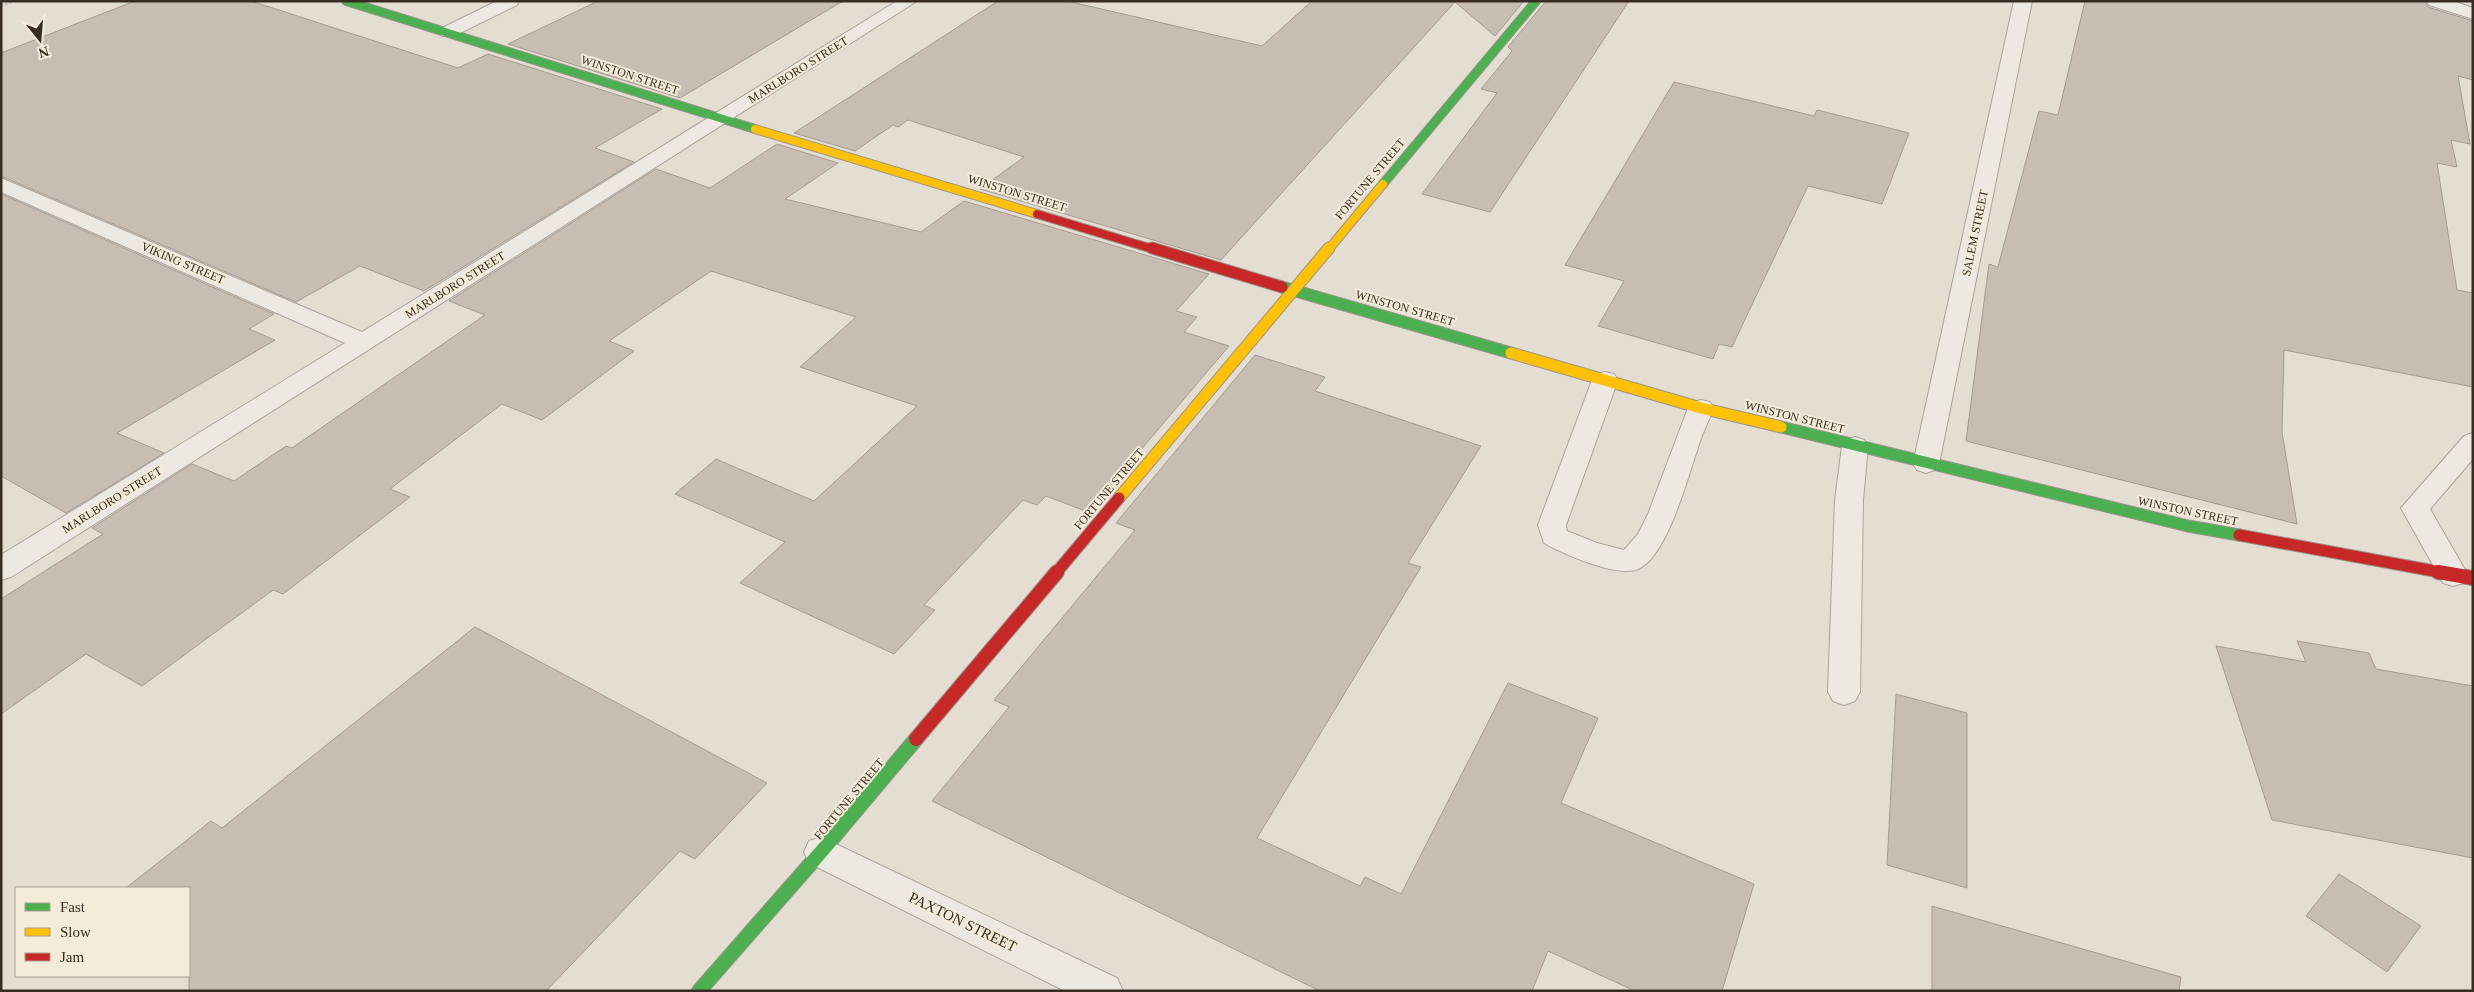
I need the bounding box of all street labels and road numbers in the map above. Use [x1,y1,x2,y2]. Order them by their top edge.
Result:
street label: MARLBORO STREET [746,33,851,106]
street label: WINSTON STREET [579,53,681,98]
street label: FORTUNE STREET [1332,135,1408,222]
street label: WINSTON STREET [966,171,1069,215]
street label: SALEM STREET [1959,188,1991,277]
street label: VIKING STREET [139,239,228,287]
street label: MARLBORO STREET [403,248,508,321]
street label: WINSTON STREET [1354,287,1457,329]
street label: WINSTON STREET [1744,398,1847,436]
street label: FORTUNE STREET [1071,445,1147,532]
street label: MARLBORO STREET [60,463,165,536]
street label: WINSTON STREET [2137,494,2240,529]
street label: FORTUNE STREET [811,755,887,842]
street label: PAXTON STREET [906,889,1020,955]

